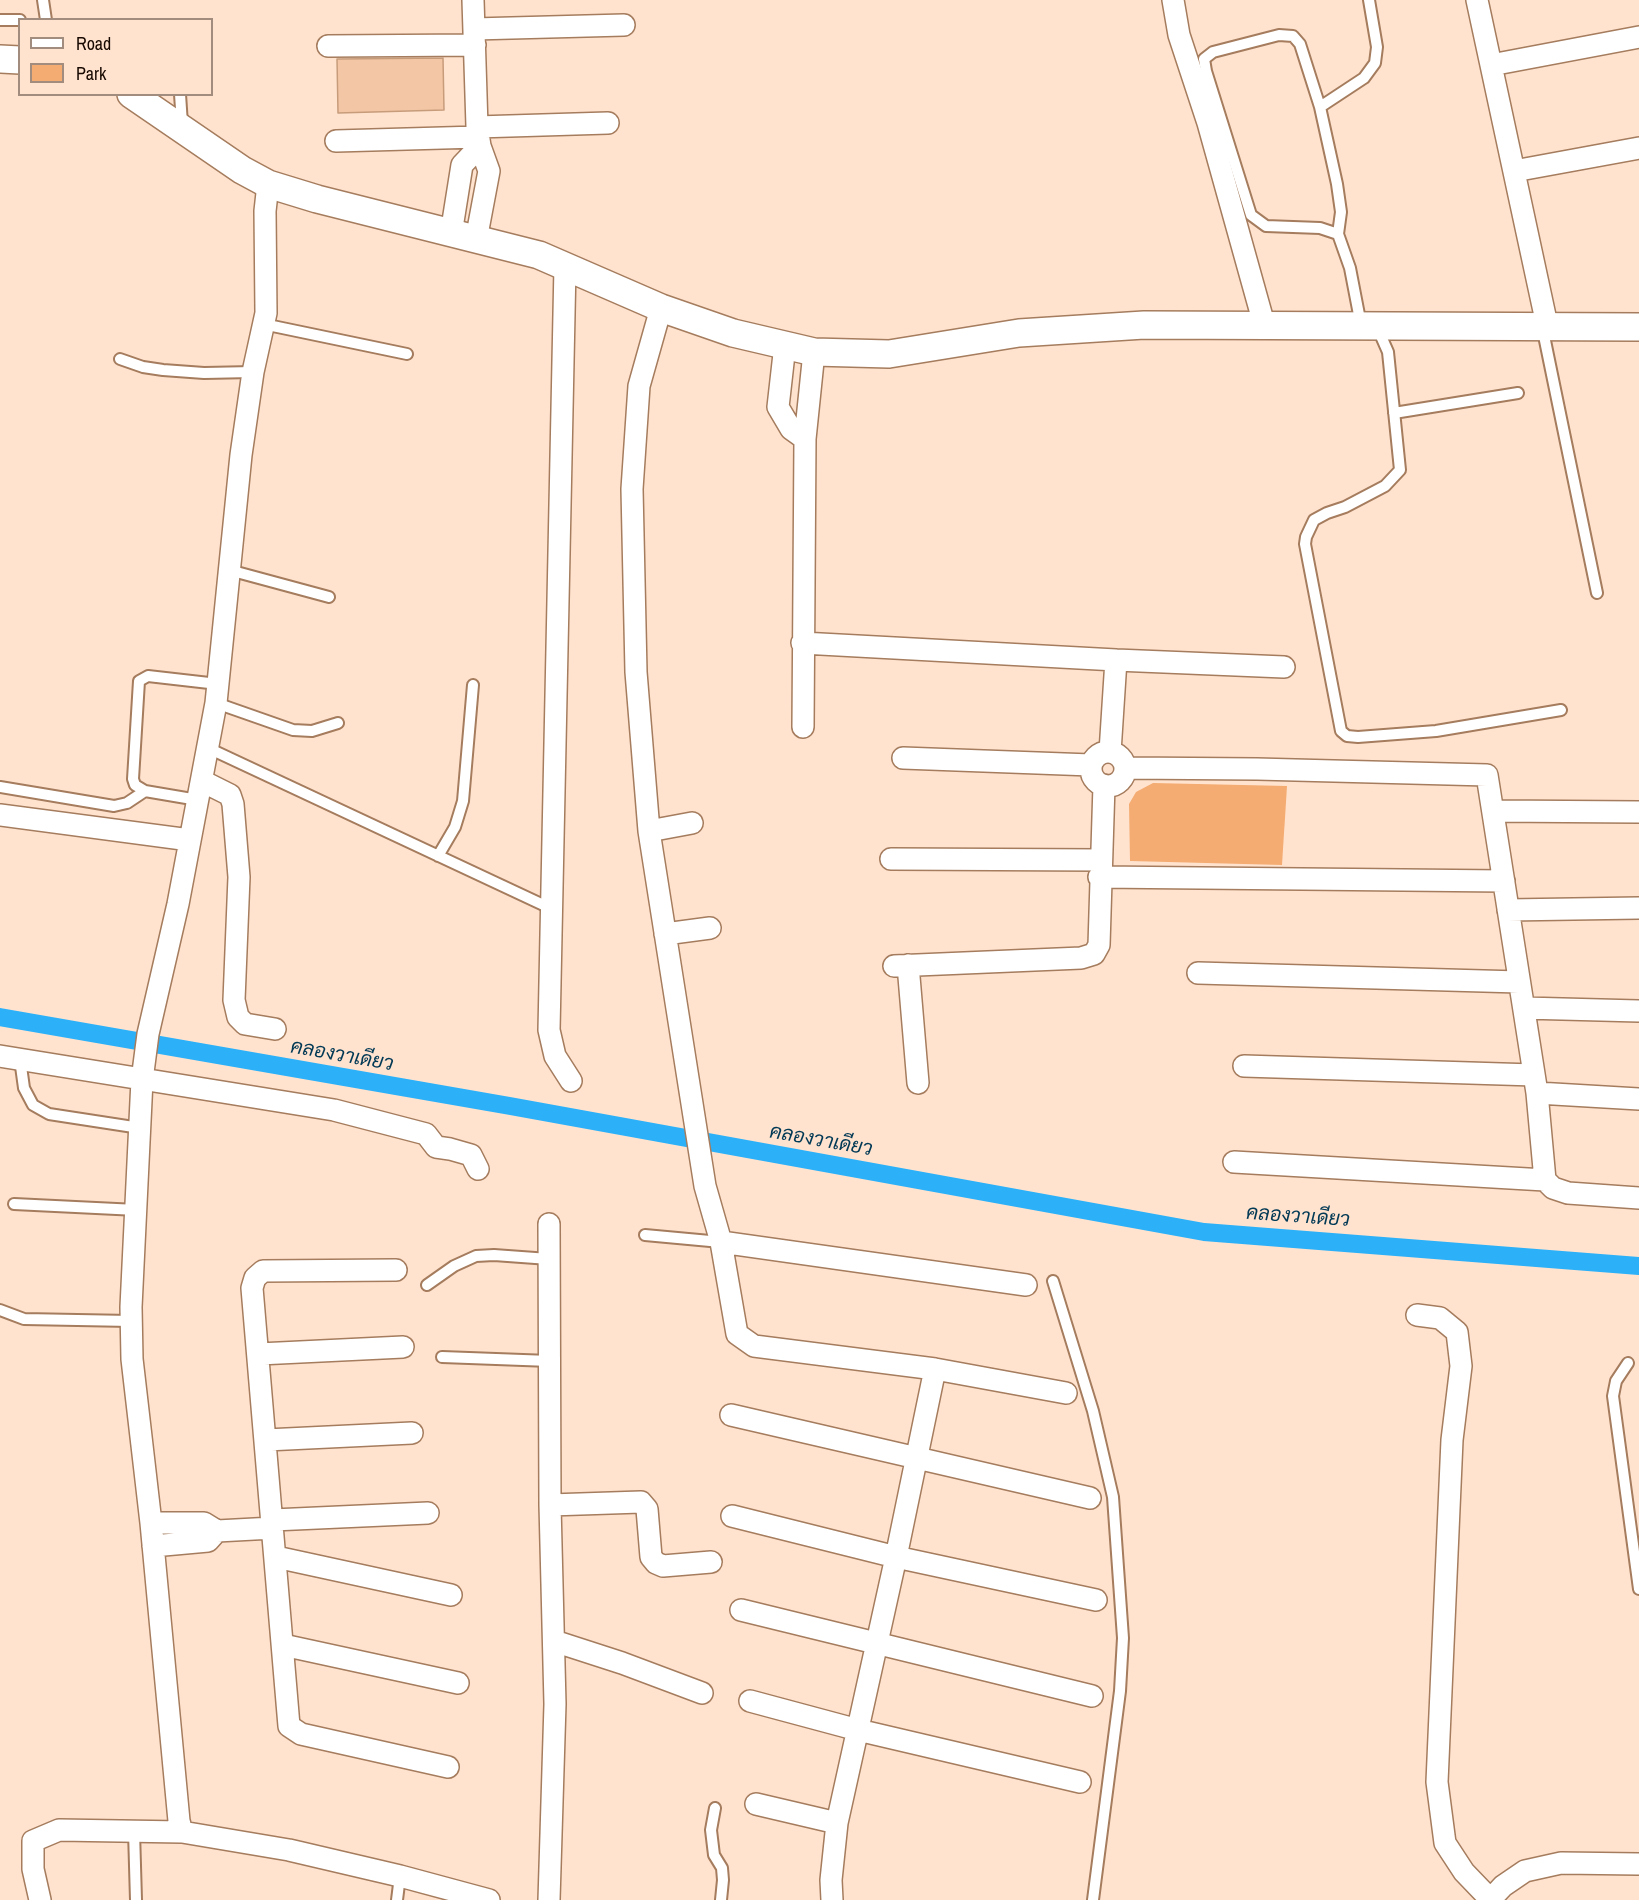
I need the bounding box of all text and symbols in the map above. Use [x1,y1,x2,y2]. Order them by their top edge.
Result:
legend [18,18,213,96]
text: Road [76,31,111,56]
text: Park [76,61,106,86]
water label: คลองวาเดียว [289,1035,395,1077]
water label: คลองวาเดียว [768,1120,874,1162]
water label: คลองวาเดียว [1245,1201,1351,1233]

